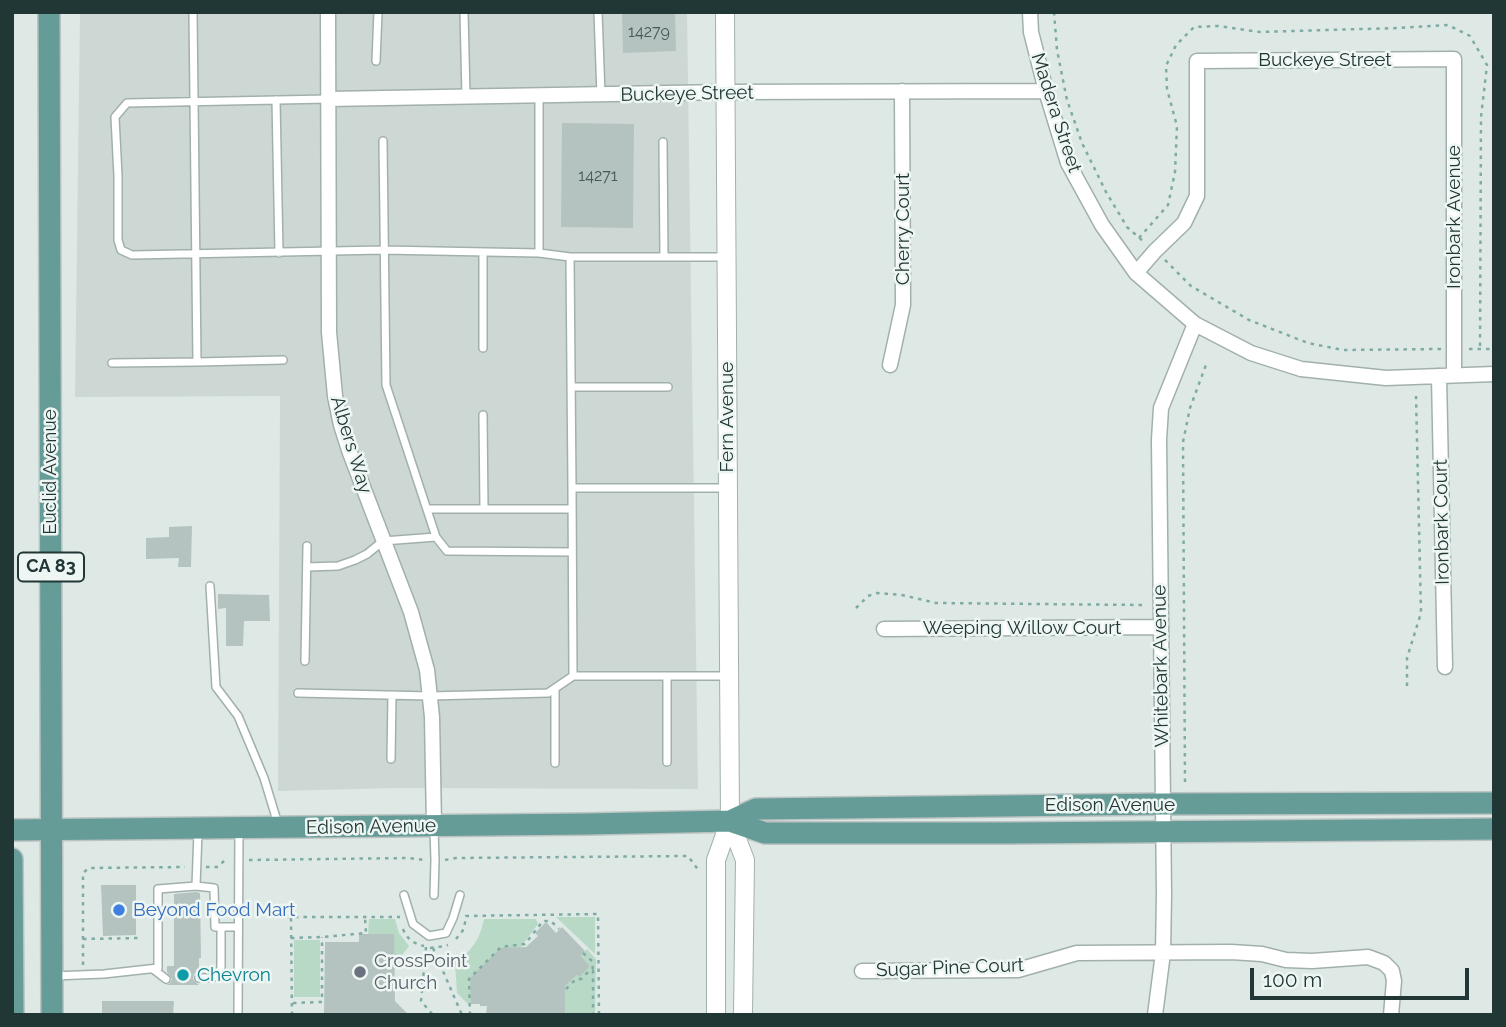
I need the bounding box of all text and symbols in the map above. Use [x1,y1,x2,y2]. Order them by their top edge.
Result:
house number: 14279 [628,22,670,42]
street label: Buckeye Street [1258,49,1392,71]
street label: Madera Street [1026,50,1086,176]
street label: Buckeye Street [620,81,754,107]
street label: Ironbark Avenue [1443,145,1465,289]
house number: 14271 [578,166,618,186]
street label: Cherry Court [892,173,914,285]
street label: Fern Avenue [716,362,738,472]
street label: Albers Way [325,393,377,497]
street label: Euclid Avenue [39,409,61,535]
street label: Ironbark Court [1430,459,1454,585]
road number: CA 83 [18,552,84,582]
street label: Whitebark Avenue [1148,584,1174,748]
street label: Weeping Willow Court [923,617,1121,639]
street label: Edison Avenue [1045,794,1175,816]
street label: Edison Avenue [306,814,436,840]
place label: Beyond Food Mart [133,899,295,921]
marker: Beyond Food Mart [111,902,127,918]
place label: CrossPoint Church [374,950,467,994]
street label: Sugar Pine Court [876,954,1024,982]
scale bar [1254,954,1473,998]
place label: Chevron [197,964,271,986]
marker: CrossPoint Church [352,964,368,980]
marker: Chevron [175,967,191,983]
text: 100 m [1263,967,1322,992]

